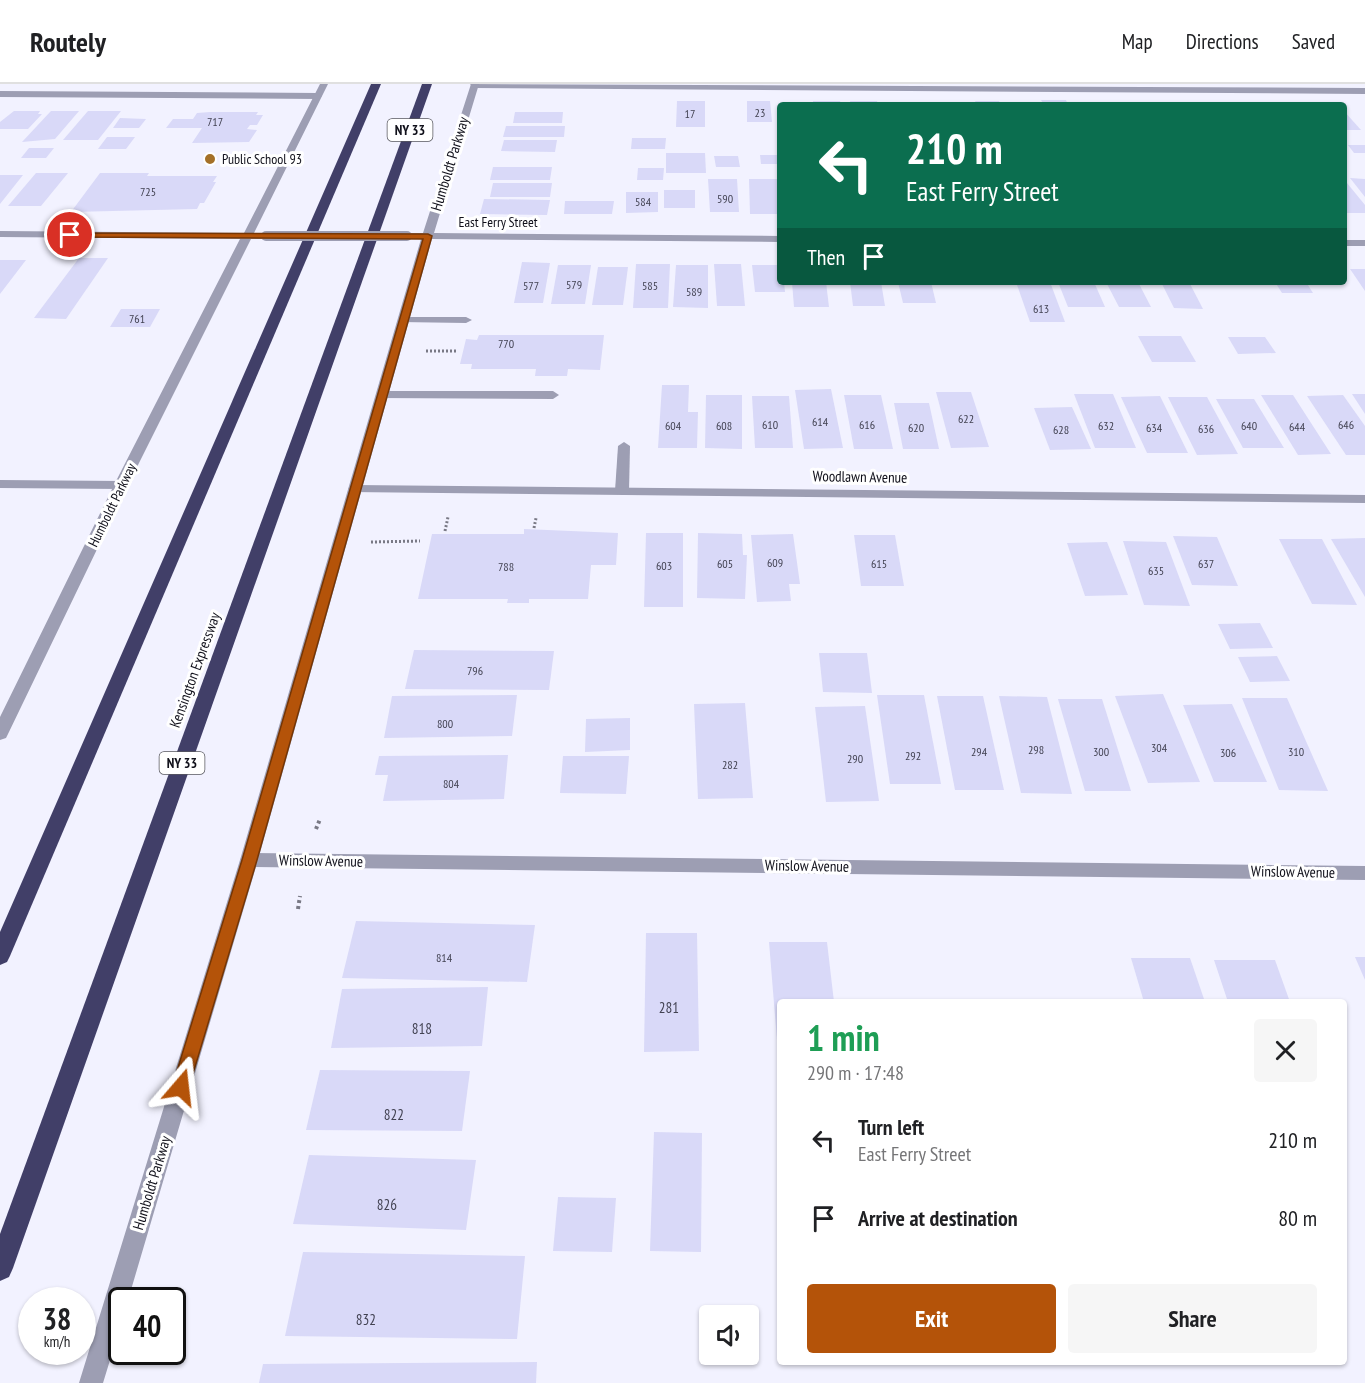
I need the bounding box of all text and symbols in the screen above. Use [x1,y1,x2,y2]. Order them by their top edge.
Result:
text: Routely [30,23,106,60]
text: Map [1122,28,1153,55]
text: Directions [1186,28,1259,55]
text: Saved [1292,28,1335,55]
house number: 23 [755,105,765,120]
house number: 17 [685,106,695,121]
house number: 717 [207,114,223,129]
street label: Humboldt Parkway [426,114,473,213]
road number: NY 33 [388,119,432,141]
text: 210 m [906,121,1003,176]
icon: left [807,126,885,204]
place label: Public School 93 [222,150,302,168]
marker: Public School 93 [203,152,217,166]
text: East Ferry Street [906,174,1059,208]
house number: 725 [140,184,156,199]
house number: 590 [717,191,733,206]
house number: 584 [635,194,652,209]
pin [44,209,95,260]
street label: East Ferry Street [458,213,538,231]
icon: arrive [53,218,86,251]
icon: arrive [857,240,890,273]
text: Then [807,243,845,271]
house number: 579 [566,277,582,292]
house number: 577 [523,278,539,293]
house number: 585 [642,278,658,293]
house number: 589 [686,284,702,299]
house number: 613 [1033,301,1049,316]
house number: 761 [129,311,145,326]
house number: 770 [498,336,514,351]
house number: 622 [958,411,974,426]
house number: 614 [812,414,829,429]
house number: 610 [762,417,778,432]
house number: 616 [859,417,875,432]
house number: 646 [1338,417,1354,432]
house number: 604 [665,418,682,433]
house number: 608 [716,418,732,433]
house number: 632 [1098,418,1114,433]
house number: 640 [1241,418,1257,433]
house number: 644 [1289,419,1306,434]
house number: 620 [908,420,924,435]
house number: 634 [1146,420,1163,435]
house number: 636 [1198,421,1214,436]
house number: 628 [1053,422,1069,437]
street label: Humboldt Parkway [84,460,140,550]
street label: Woodlawn Avenue [813,466,907,487]
house number: 609 [767,555,783,570]
house number: 605 [717,556,733,571]
house number: 615 [871,556,887,571]
house number: 637 [1198,556,1214,571]
house number: 603 [656,558,672,573]
house number: 788 [498,559,514,574]
house number: 635 [1148,563,1164,578]
street label: Kensington Expressway [165,609,224,730]
house number: 796 [467,663,483,678]
house number: 800 [437,716,453,731]
house number: 304 [1151,740,1168,755]
house number: 298 [1028,742,1044,757]
house number: 294 [971,744,988,759]
house number: 300 [1093,744,1109,759]
house number: 310 [1288,744,1304,759]
house number: 306 [1220,745,1236,760]
house number: 292 [905,748,921,763]
house number: 290 [847,751,863,766]
road number: NY 33 [160,752,204,774]
house number: 282 [722,757,738,772]
house number: 804 [443,776,460,791]
street label: Winslow Avenue [279,850,363,871]
street label: Winslow Avenue [765,855,849,876]
street label: Winslow Avenue [1251,861,1335,882]
house number: 814 [436,950,453,965]
house number: 281 [659,998,679,1017]
text: 1 min [807,1014,880,1061]
house number: 818 [412,1019,432,1038]
button: close [1254,1019,1317,1082]
position arrow [149,1055,213,1119]
text: 290 m · 17:48 [807,1060,904,1086]
house number: 822 [384,1105,404,1124]
text: Turn left [858,1113,924,1141]
icon: left [807,1124,840,1157]
text: 210 m [1268,1126,1317,1154]
street label: Humboldt Parkway [128,1133,175,1232]
text: East Ferry Street [858,1141,971,1167]
house number: 826 [377,1195,397,1214]
icon: arrive [807,1202,840,1235]
text: Arrive at destination [858,1204,1018,1232]
text: 80 m [1278,1204,1317,1232]
button: Exit [807,1284,1056,1353]
button: Share [1068,1284,1317,1353]
speed limit sign: 40 [108,1287,186,1365]
text: 38 [43,1299,71,1338]
map controls [699,1305,759,1365]
button: sound [699,1305,759,1365]
house number: 832 [356,1310,376,1329]
text: km/h [44,1332,70,1351]

